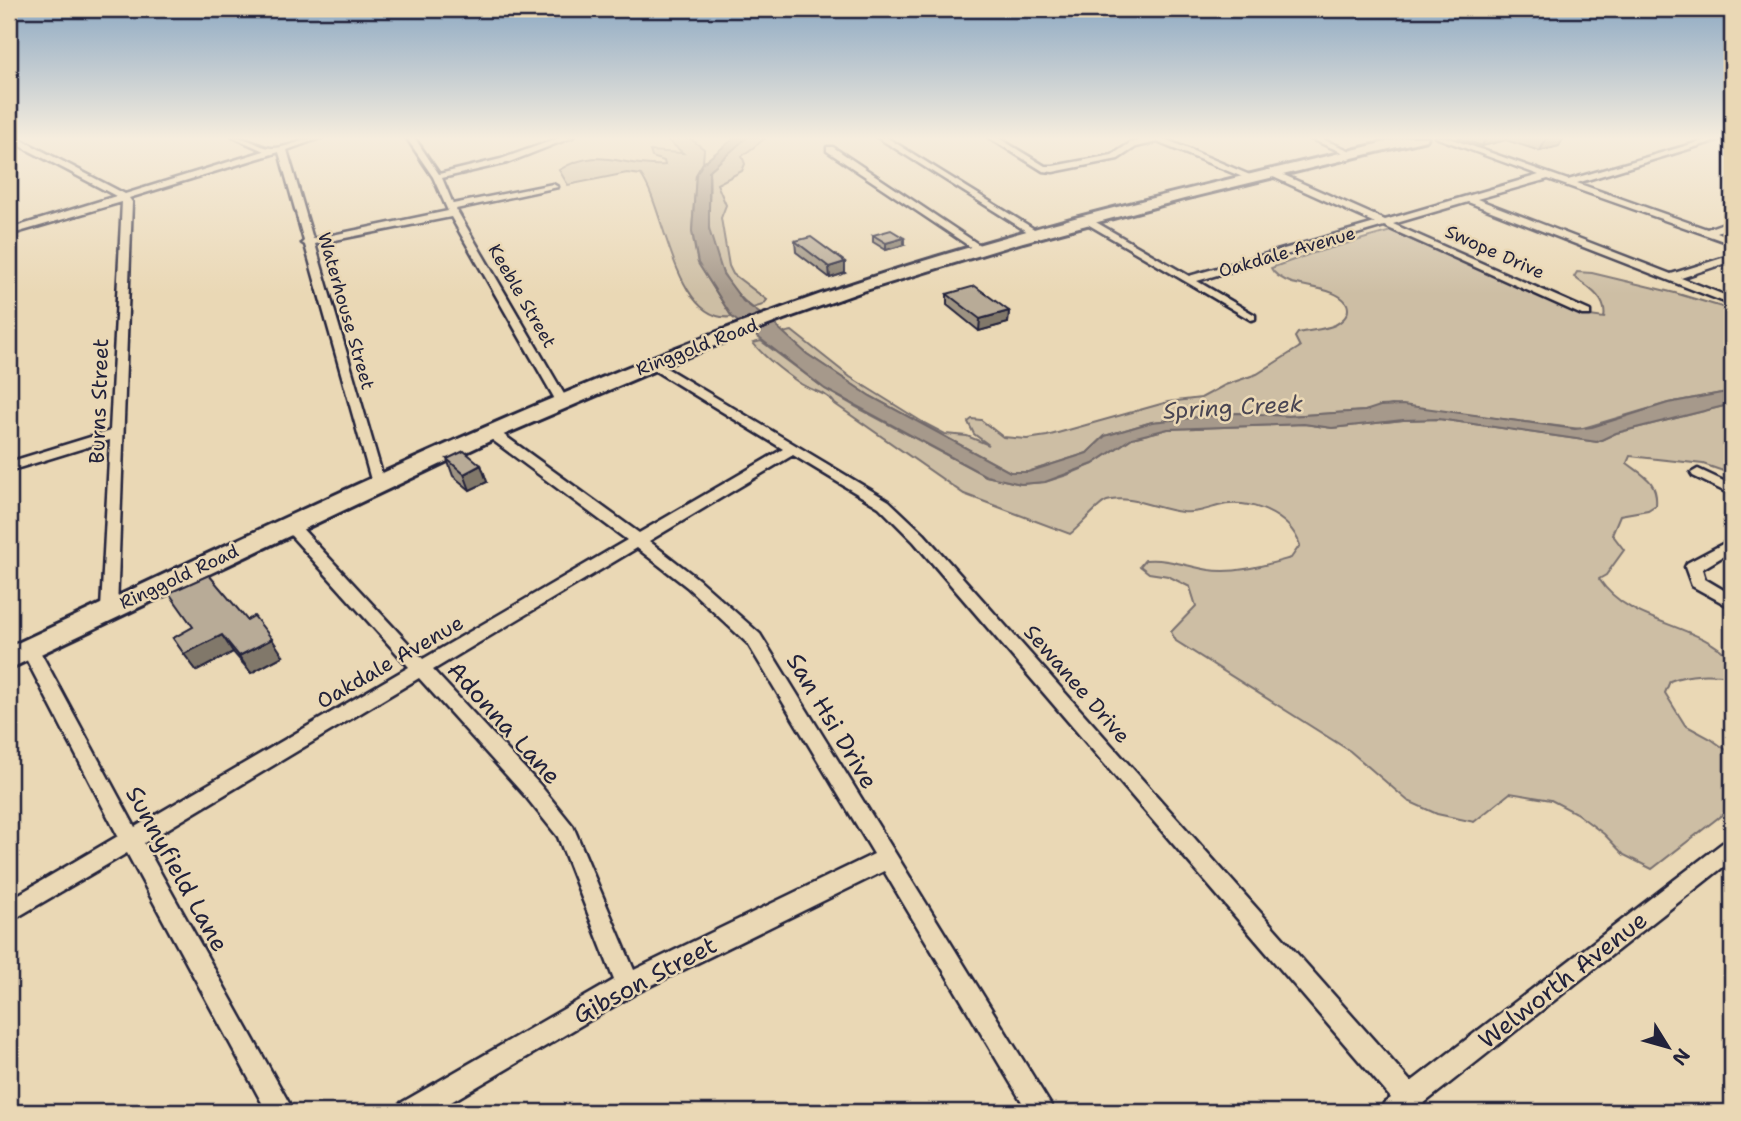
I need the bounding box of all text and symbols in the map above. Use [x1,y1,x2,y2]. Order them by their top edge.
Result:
street label: Swope Drive [1442,219,1548,285]
street label: Oakdale Avenue [1216,221,1358,283]
street label: Waterhouse Street [312,230,380,392]
street label: Keeble Street [483,240,561,352]
street label: Ringgold Road [633,313,761,381]
street label: Burns Street [83,338,115,464]
water label: Spring Creek [1162,388,1304,426]
street label: Ringgold Road [116,539,242,615]
street label: Oakdale Avenue [312,609,468,715]
street label: Sewanee Drive [1018,619,1136,749]
street label: San Hsi Drive [779,647,885,795]
street label: Adonna Lane [440,655,568,791]
street label: Sunnyfield Lane [118,780,236,958]
street label: Welworth Avenue [1472,904,1654,1056]
street label: Gibson Street [568,929,722,1031]
north arrow [1632,1012,1702,1082]
text: N [1667,1043,1696,1070]

